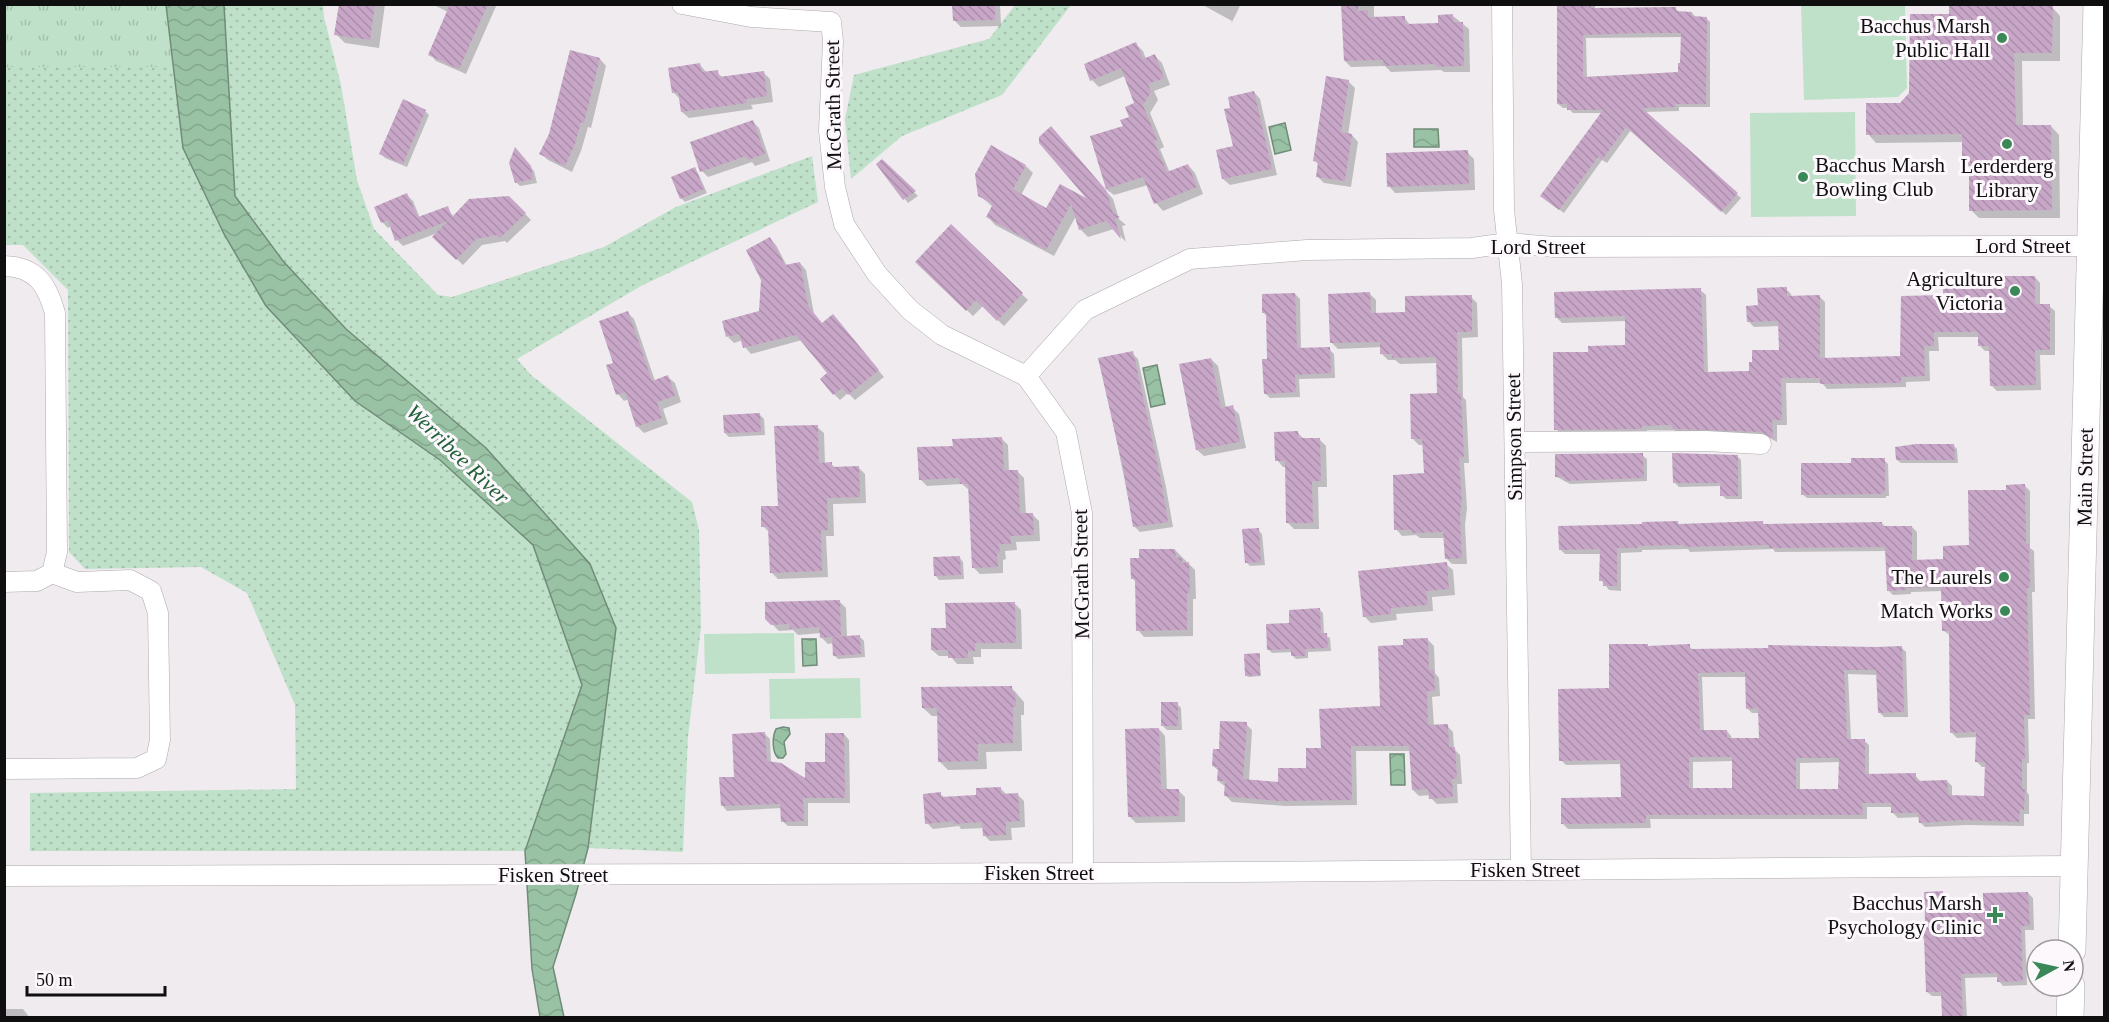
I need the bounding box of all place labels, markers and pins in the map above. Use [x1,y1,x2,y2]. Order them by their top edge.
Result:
place label: Bacchus Marsh Public Hall [1860,14,1990,62]
marker: Bacchus Marsh Public Hall [1995,31,2009,45]
marker: Lerderderg Library [2000,137,2014,151]
place label: Bacchus Marsh Bowling Club [1815,153,1946,201]
place label: Lerderderg Library [1961,154,2054,202]
marker: Bacchus Marsh Bowling Club [1796,170,1810,184]
place label: Agriculture Victoria [1906,267,2004,315]
marker: Agriculture Victoria [2008,284,2022,298]
place label: The Laurels [1891,565,1992,589]
marker: The Laurels [1997,570,2011,584]
place label: Match Works [1880,599,1993,623]
marker: Match Works [1998,604,2012,618]
place label: Bacchus Marsh Psychology Clinic [1827,891,1982,939]
marker: Bacchus Marsh Psychology Clinic [1986,906,2004,924]

